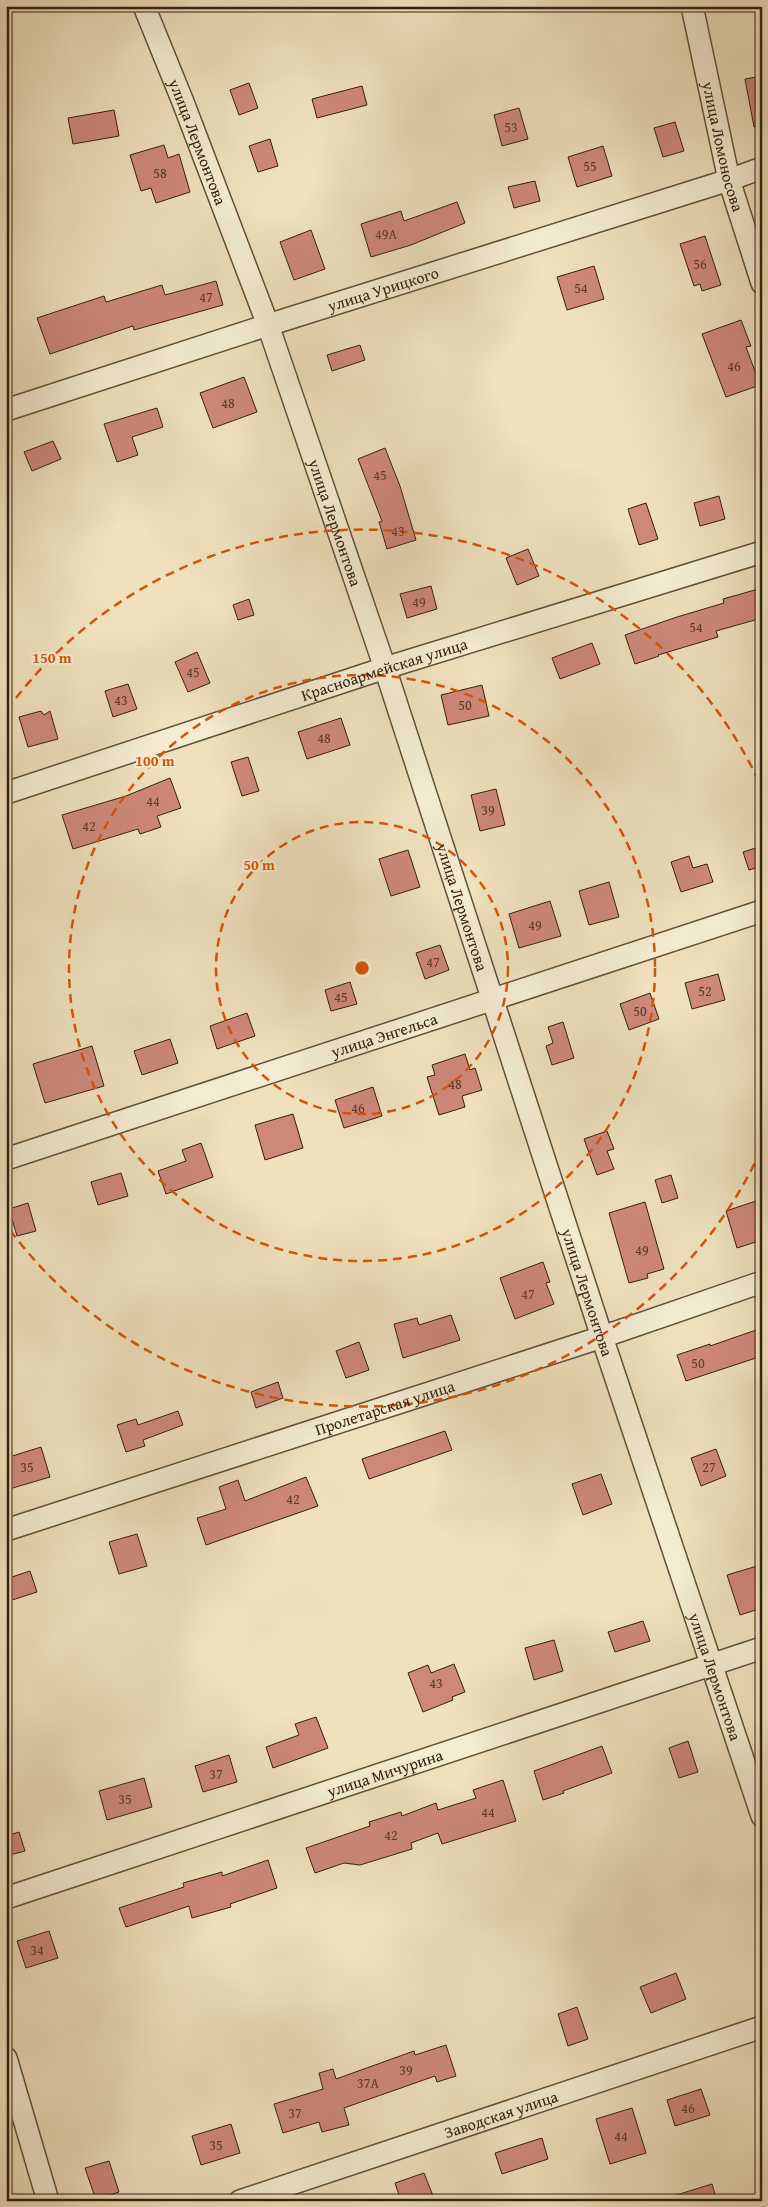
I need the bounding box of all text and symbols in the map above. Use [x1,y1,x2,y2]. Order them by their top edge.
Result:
street label: улица Лермонтова [162,74,233,209]
street label: улица Ломоносова [696,78,750,215]
house number: 53 [504,117,518,137]
house number: 55 [583,156,597,176]
house number: 58 [153,163,167,183]
house number: 49А [375,224,397,244]
house number: 56 [693,254,707,274]
street label: улица Урицкого [323,260,442,318]
house number: 54 [574,278,588,298]
house number: 47 [199,287,213,307]
house number: 46 [727,356,741,376]
house number: 48 [221,393,235,413]
street label: улица Лермонтова [302,455,368,590]
house number: 45 [373,465,387,485]
house number: 43 [391,521,405,541]
house number: 49 [412,592,426,612]
house number: 54 [689,617,703,637]
street label: Красноармейская улица [298,631,471,707]
text: 150 m [32,647,72,668]
house number: 45 [186,662,200,682]
house number: 43 [114,690,128,710]
house number: 50 [458,695,472,715]
house number: 48 [317,728,331,748]
text: 100 m [135,750,175,771]
house number: 44 [146,791,160,811]
house number: 39 [481,800,495,820]
house number: 42 [82,816,96,836]
street label: улица Лермонтова [430,839,495,975]
text: 50 m [243,854,275,875]
house number: 49 [528,915,542,935]
house number: 47 [426,952,440,972]
centre of rings [353,959,371,977]
house number: 52 [698,981,712,1001]
house number: 45 [334,987,348,1007]
house number: 50 [633,1001,647,1021]
street label: улица Энгельса [327,1006,441,1064]
house number: 48 [448,1074,462,1094]
house number: 46 [351,1098,365,1118]
street label: улица Лермонтова [555,1224,620,1360]
house number: 49 [635,1240,649,1260]
house number: 47 [521,1284,535,1304]
house number: 50 [691,1353,705,1373]
street label: Пролетарская улица [312,1373,458,1441]
house number: 35 [20,1457,34,1477]
house number: 27 [702,1457,716,1477]
house number: 42 [286,1489,300,1509]
street label: улица Лермонтова [683,1609,748,1744]
house number: 43 [429,1673,443,1693]
street label: улица Мичурина [323,1742,446,1803]
house number: 37 [209,1764,223,1784]
house number: 35 [118,1789,132,1809]
house number: 44 [481,1802,495,1822]
house number: 42 [384,1825,398,1845]
house number: 34 [30,1940,44,1960]
house number: 39 [399,2060,413,2080]
house number: 37А [357,2073,379,2093]
street label: Заводская улица [441,2084,561,2144]
house number: 46 [681,2098,695,2118]
house number: 37 [288,2103,302,2123]
house number: 44 [614,2126,628,2146]
house number: 35 [209,2135,223,2155]

